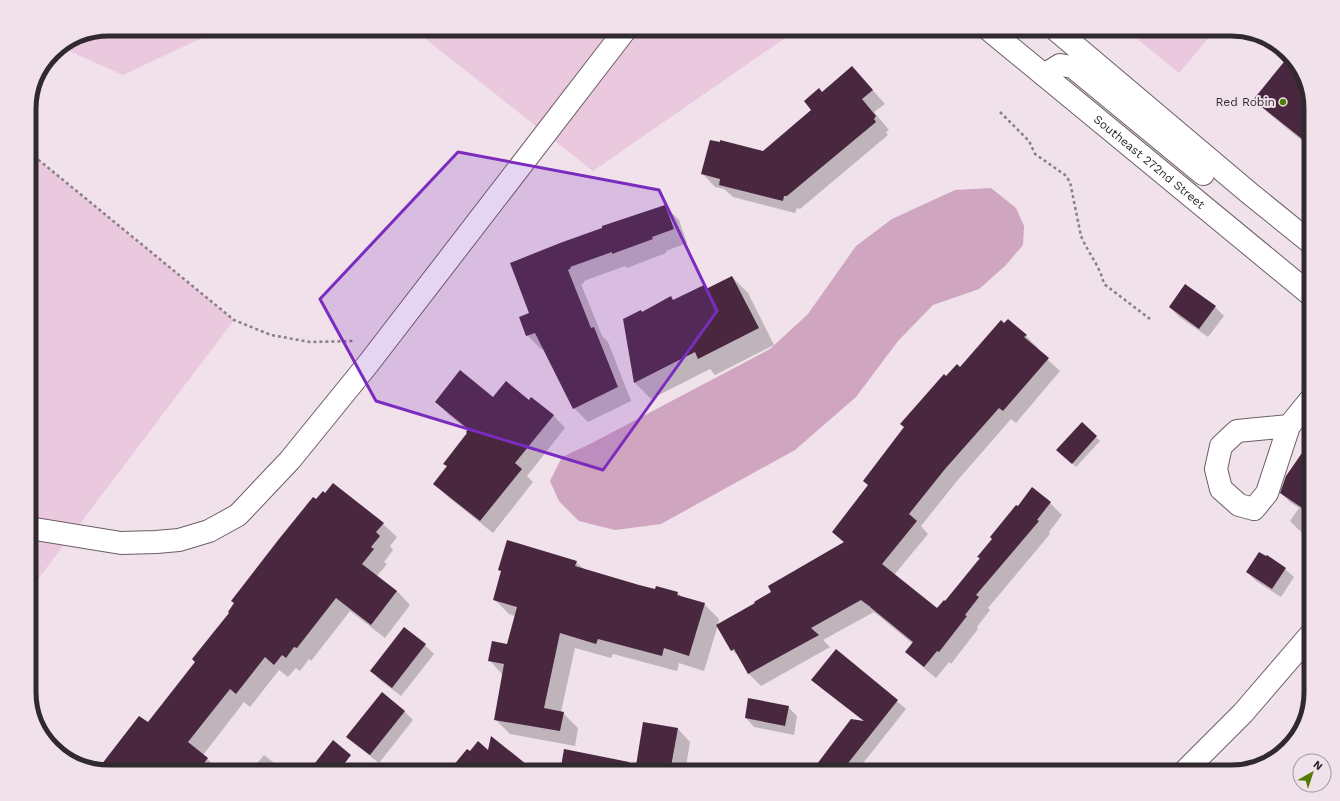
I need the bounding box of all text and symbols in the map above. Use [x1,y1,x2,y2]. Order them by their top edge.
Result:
place label: Red Robin [1216,95,1275,109]
marker: Red Robin [1278,97,1288,107]
street label: Southeast 272nd Street [1091,112,1208,212]
north arrow [1292,753,1332,793]
text: N [1311,758,1325,773]

